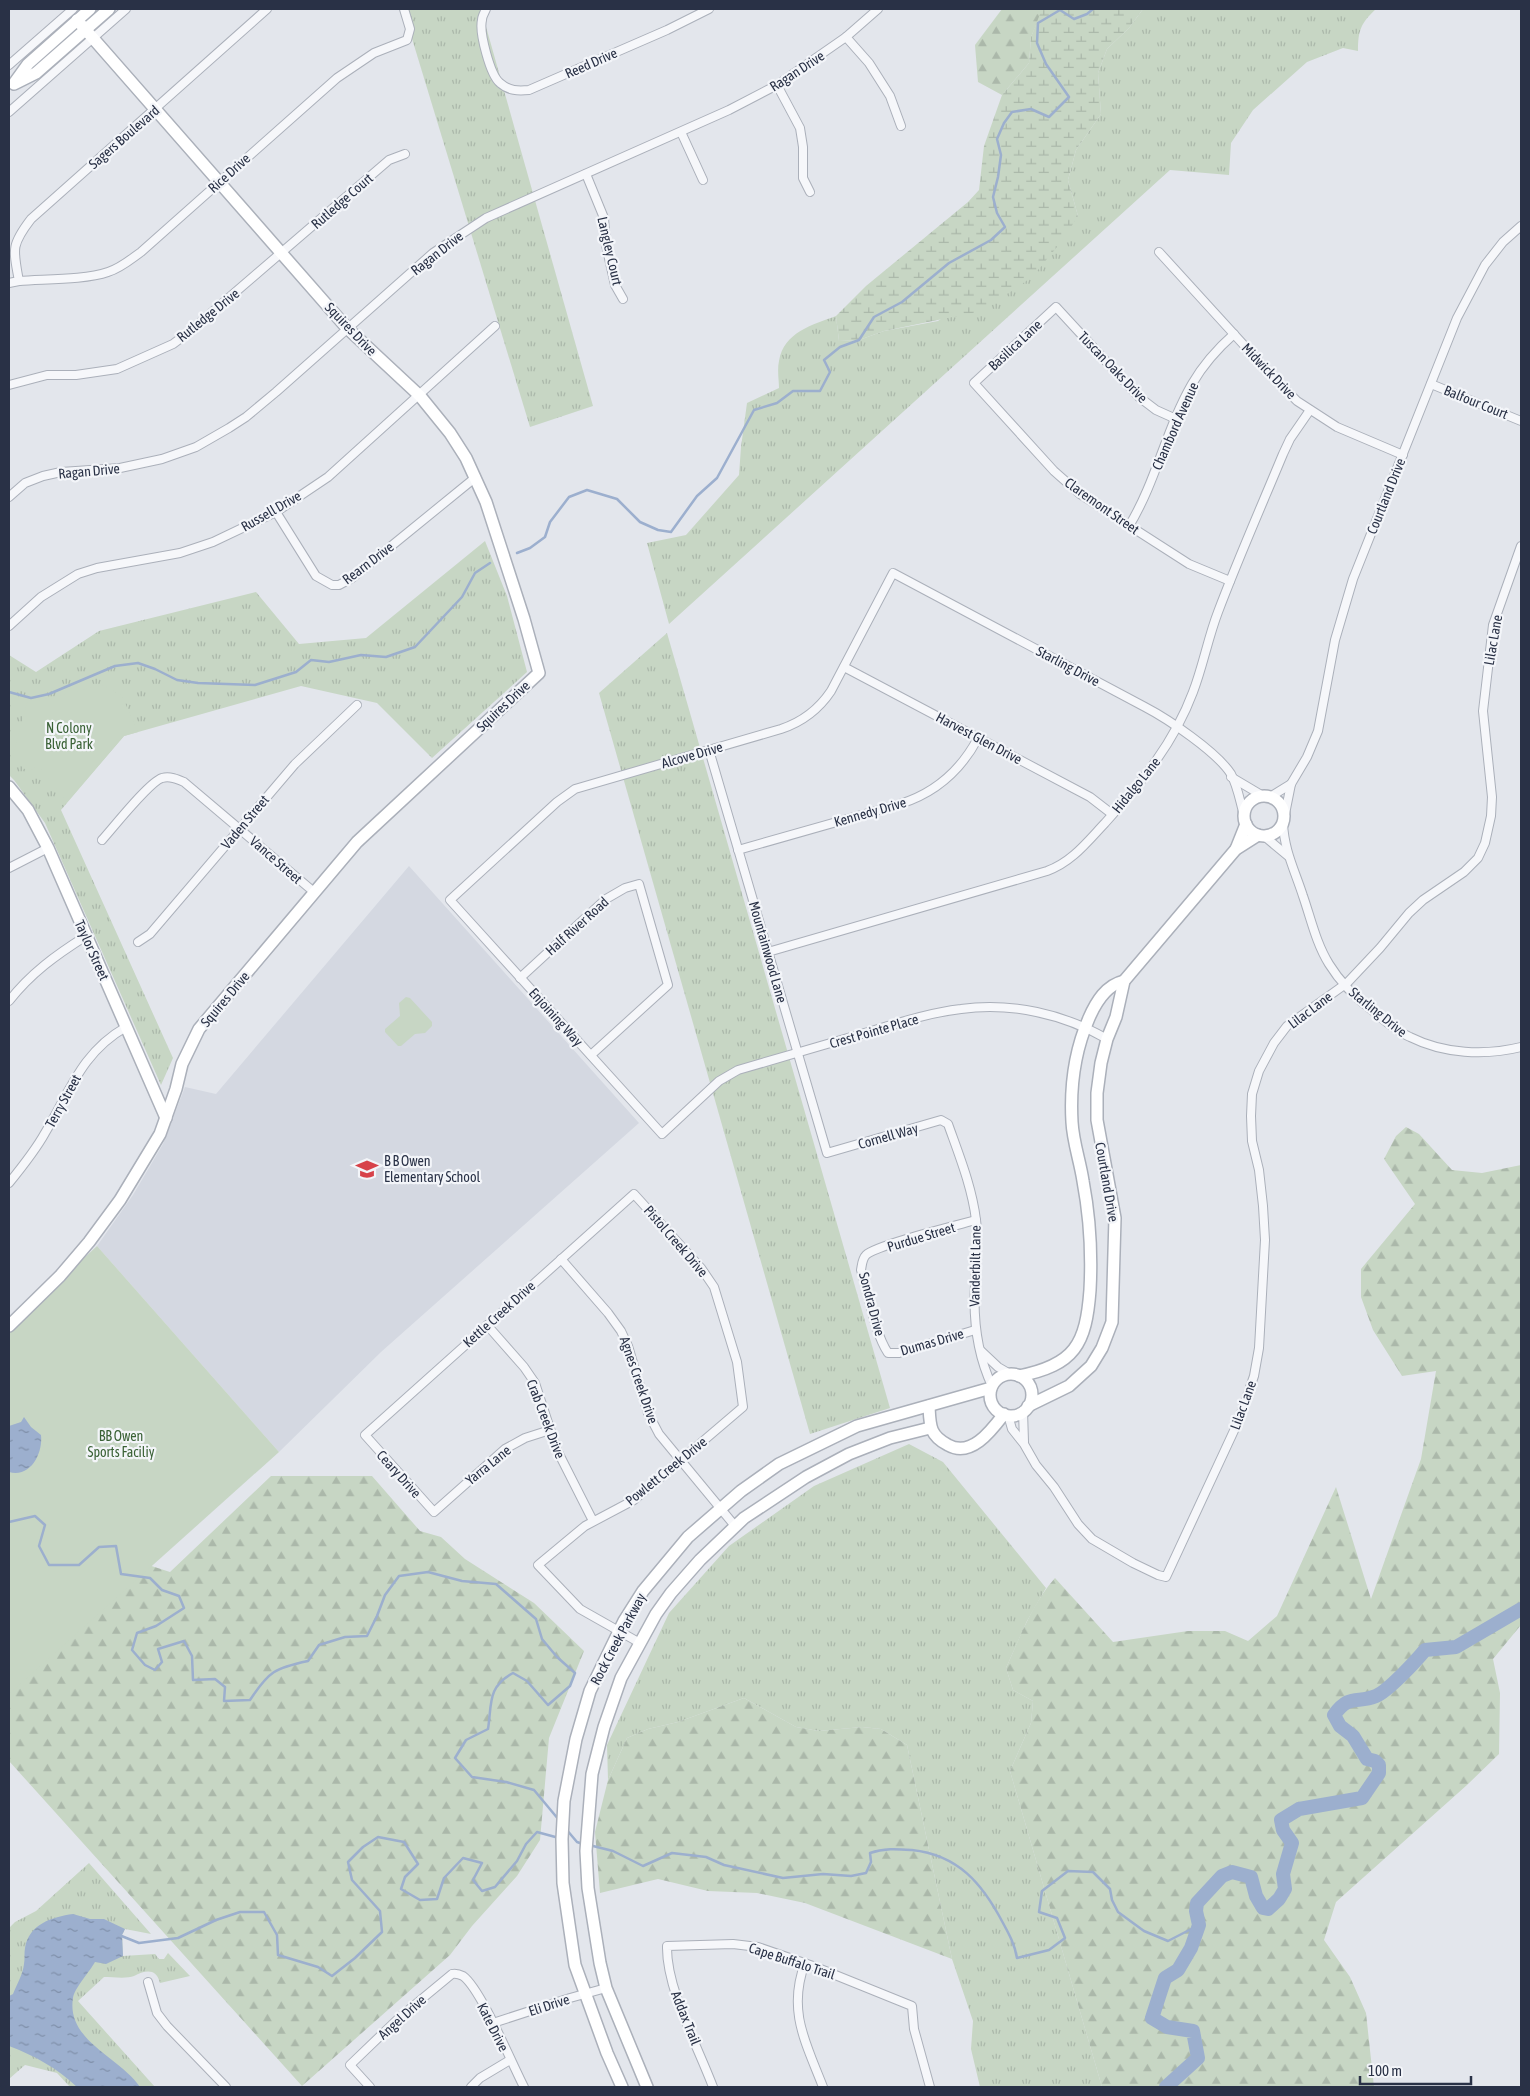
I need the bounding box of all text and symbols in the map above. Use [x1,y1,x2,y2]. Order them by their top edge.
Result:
street label: Reed Drive [562,44,620,82]
street label: Ragan Drive [767,48,827,94]
street label: Sagers Boulevard [85,102,163,172]
street label: Rice Drive [205,150,253,196]
street label: Rutledge Court [308,170,376,232]
street label: Langley Court [594,215,626,287]
street label: Ragan Drive [408,228,466,278]
street label: Rutledge Drive [174,285,242,345]
street label: Squires Drive [322,299,380,359]
street label: Basilica Lane [985,316,1045,374]
street label: Tuscan Oaks Drive [1075,328,1151,406]
street label: Midwick Drive [1238,340,1300,402]
street label: Chambord Avenue [1149,380,1201,472]
street label: Balfour Court [1442,382,1510,422]
street label: Courtland Drive [1364,456,1408,536]
street label: Ragan Drive [58,460,120,482]
street label: Claremont Street [1062,474,1142,538]
street label: Russell Drive [238,487,304,535]
street label: Rearn Drive [339,539,397,587]
street label: Lilac Lane [1481,613,1505,667]
street label: Starling Drive [1034,643,1102,689]
street label: Squires Drive [473,677,533,735]
street label: Harvest Glen Drive [933,709,1025,767]
park label: N Colony Blvd Park [45,720,93,752]
street label: Alcove Drive [659,739,725,771]
street label: Hidalgo Lane [1109,754,1163,816]
street label: Vaden Street [218,792,272,852]
street label: Kennedy Drive [832,794,908,830]
street label: Vance Street [247,833,305,887]
street label: Half River Road [542,894,612,958]
street label: Mountainwood Lane [746,899,790,1005]
street label: Taylor Street [72,917,112,983]
street label: Squires Drive [197,968,253,1030]
street label: Starling Drive [1346,984,1410,1040]
street label: Enjoining Way [526,985,586,1049]
street label: Lilac Lane [1285,988,1335,1032]
street label: Crest Pointe Place [828,1011,920,1051]
street label: Terry Street [42,1072,84,1130]
street label: Cornell Way [856,1120,920,1152]
street label: Courtland Drive [1092,1141,1122,1223]
place label: B B Owen Elementary School [384,1153,480,1185]
school or university icon: B B Owen Elementary School [354,1156,380,1182]
street label: Pistol Creek Drive [641,1202,711,1280]
street label: Purdue Street [885,1219,957,1255]
street label: Vanderbilt Lane [966,1225,984,1307]
street label: Sondra Drive [856,1270,888,1338]
street label: Kettle Creek Drive [460,1278,538,1350]
street label: Dumas Drive [898,1325,966,1359]
street label: Agnes Creek Drive [617,1334,661,1426]
street label: Crab Creek Drive [524,1377,568,1461]
street label: Lilac Lane [1227,1378,1259,1432]
park label: BB Owen Sports Faciliy [88,1428,155,1460]
street label: Powlett Creek Drive [622,1433,710,1509]
street label: Yarra Lane [462,1442,514,1488]
street label: Ceary Drive [374,1447,424,1501]
street label: Rock Creek Parkway [587,1590,649,1688]
street label: Cape Buffalo Trail [747,1940,837,1983]
street label: Addax Trail [668,1989,704,2048]
street label: Angel Drive [375,1991,429,2043]
street label: Eli Drive [527,1991,571,2019]
street label: Kate Drive [474,2000,512,2054]
scale bar [1360,2054,1471,2086]
text: 100 m [1368,2062,1402,2079]

